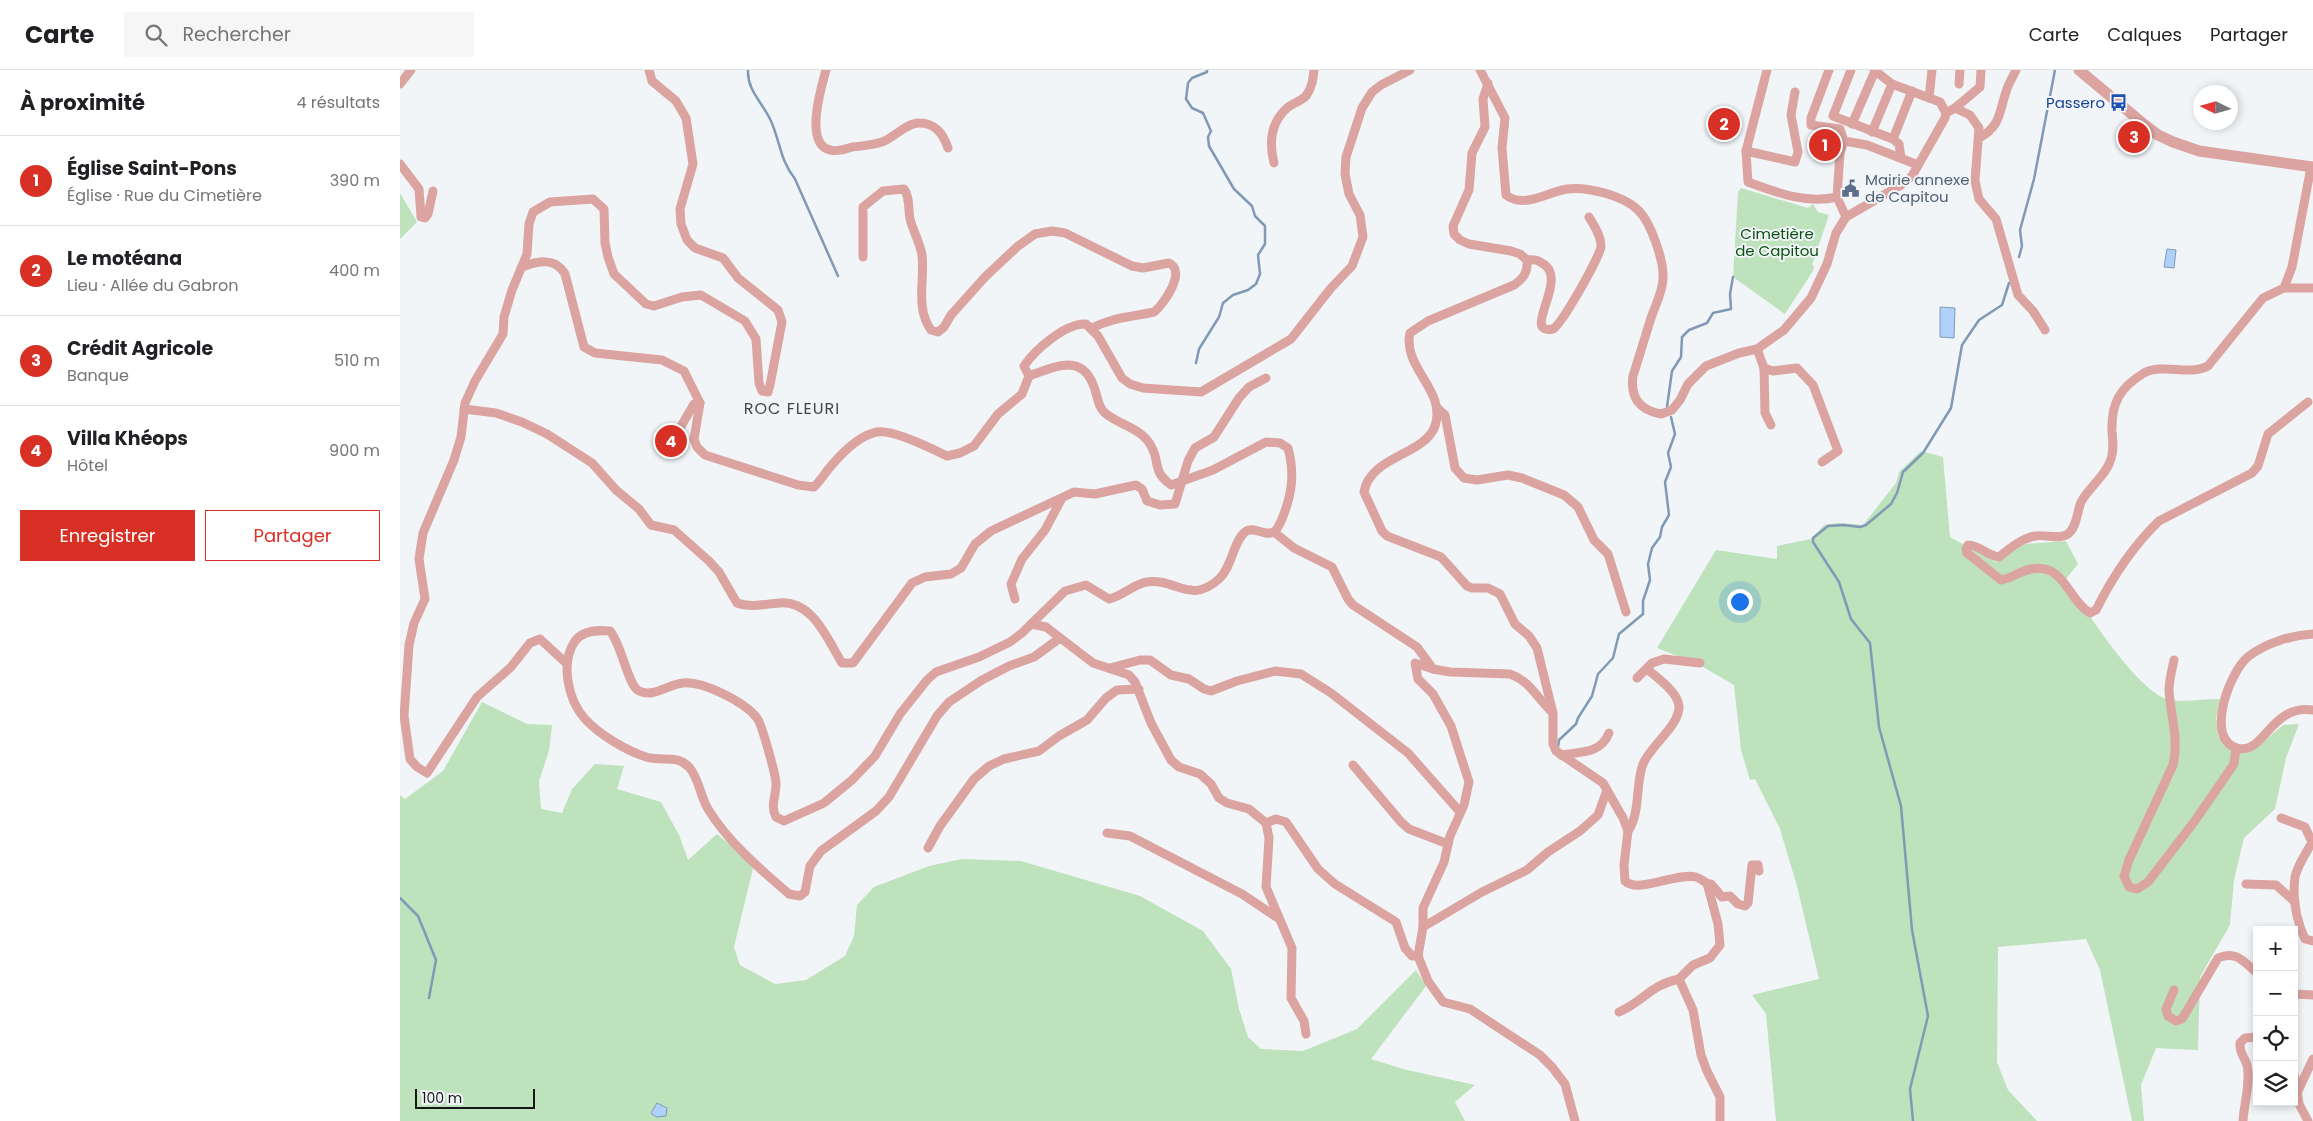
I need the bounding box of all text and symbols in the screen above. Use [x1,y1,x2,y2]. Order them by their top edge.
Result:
search box [124,12,474,57]
text: Carte [25,18,94,51]
icon: search [142,21,170,49]
text: Rechercher [182,21,291,48]
text: Carte [2029,22,2079,47]
text: Calques [2107,22,2182,47]
text: Partager [2210,22,2288,47]
north arrow [2193,85,2238,130]
text: À proximité [20,88,145,117]
text: 4 résultats [296,91,380,114]
place label: Passero [2046,92,2105,113]
bus stop icon: Passero [2109,92,2129,112]
pin: 2 [1708,105,1740,143]
pin: 3 [2118,118,2150,156]
pin: 1 [1809,126,1841,164]
text: Église Saint-Pons [67,155,237,182]
text: 1 [33,169,39,192]
text: 390 m [330,169,380,192]
place label: Mairie annexe de Capitou [1865,169,1969,207]
public building icon: Mairie annexe de Capitou [1841,178,1861,198]
text: Église · Rue du Cimetière [67,184,262,207]
park label: Cimetière de Capitou [1735,223,1819,261]
text: Le motéana [67,245,182,272]
text: 2 [31,259,41,282]
text: 400 m [329,259,380,282]
text: Lieu · Allée du Gabron [67,274,239,297]
text: Crédit Agricole [67,335,213,362]
text: 3 [31,349,41,372]
text: 510 m [334,349,380,372]
text: Banque [67,364,129,387]
district label: ROC FLEURI [744,397,840,420]
pin: 4 [655,422,687,460]
text: Villa Khéops [67,425,188,452]
text: 4 [31,439,41,462]
text: 900 m [329,439,380,462]
text: Hôtel [67,454,108,477]
button: Enregistrer [20,510,195,561]
button: Partager [205,510,380,561]
your location [1727,589,1753,615]
map controls [2253,926,2298,1106]
button: + [2253,926,2298,971]
button: − [2253,971,2298,1016]
button: locate [2253,1016,2298,1061]
button: layers [2253,1061,2298,1106]
scale bar [415,1086,535,1109]
text: 100 m [422,1088,462,1108]

